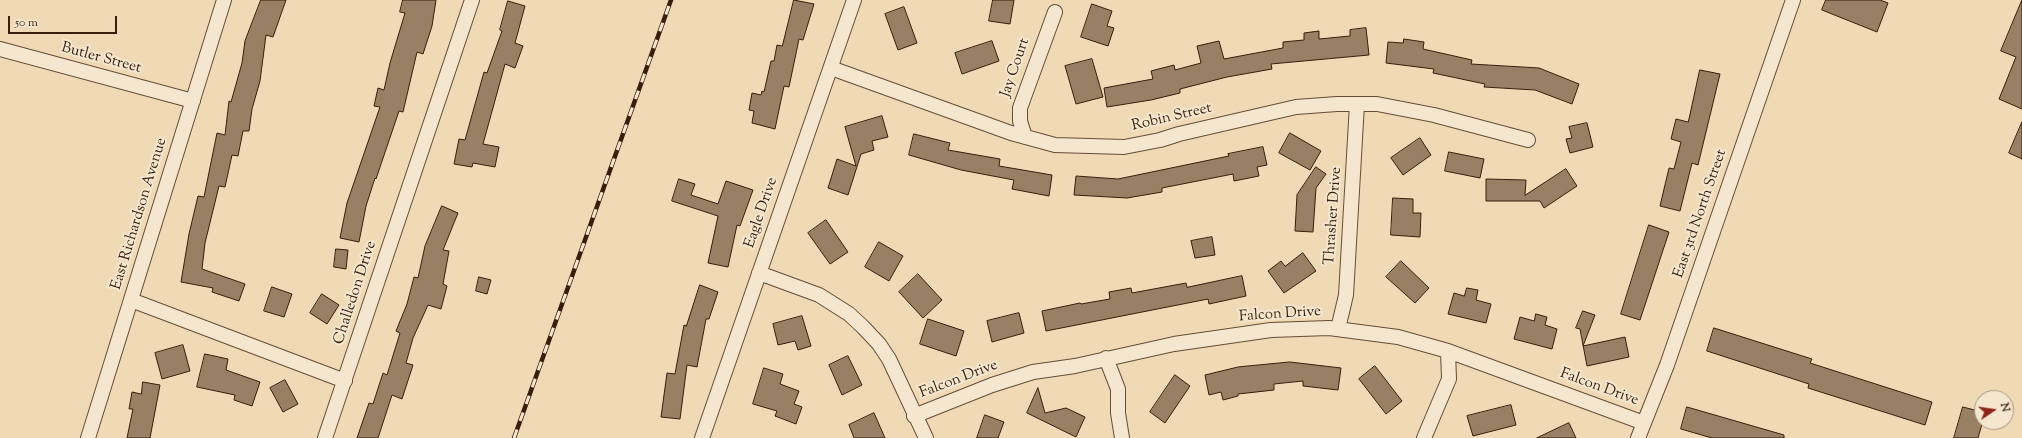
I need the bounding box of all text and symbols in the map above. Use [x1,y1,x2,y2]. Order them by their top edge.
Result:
scale bar [10,8,119,34]
text: 50 m [15,14,38,32]
street label: Jay Court [998,36,1034,100]
street label: Butler Street [59,40,143,78]
street label: Robin Street [1130,100,1214,136]
street label: East Richardson Avenue [108,136,172,292]
street label: East 3rd North Street [1671,147,1731,281]
street label: Thrasher Drive [1322,166,1346,266]
street label: Eagle Drive [742,175,782,251]
street label: Challedon Drive [331,239,381,347]
street label: Falcon Drive [1238,303,1322,327]
street label: Falcon Drive [917,357,1001,403]
street label: Falcon Drive [1557,365,1641,411]
north arrow [1974,390,2014,430]
text: N [1996,401,2014,414]

